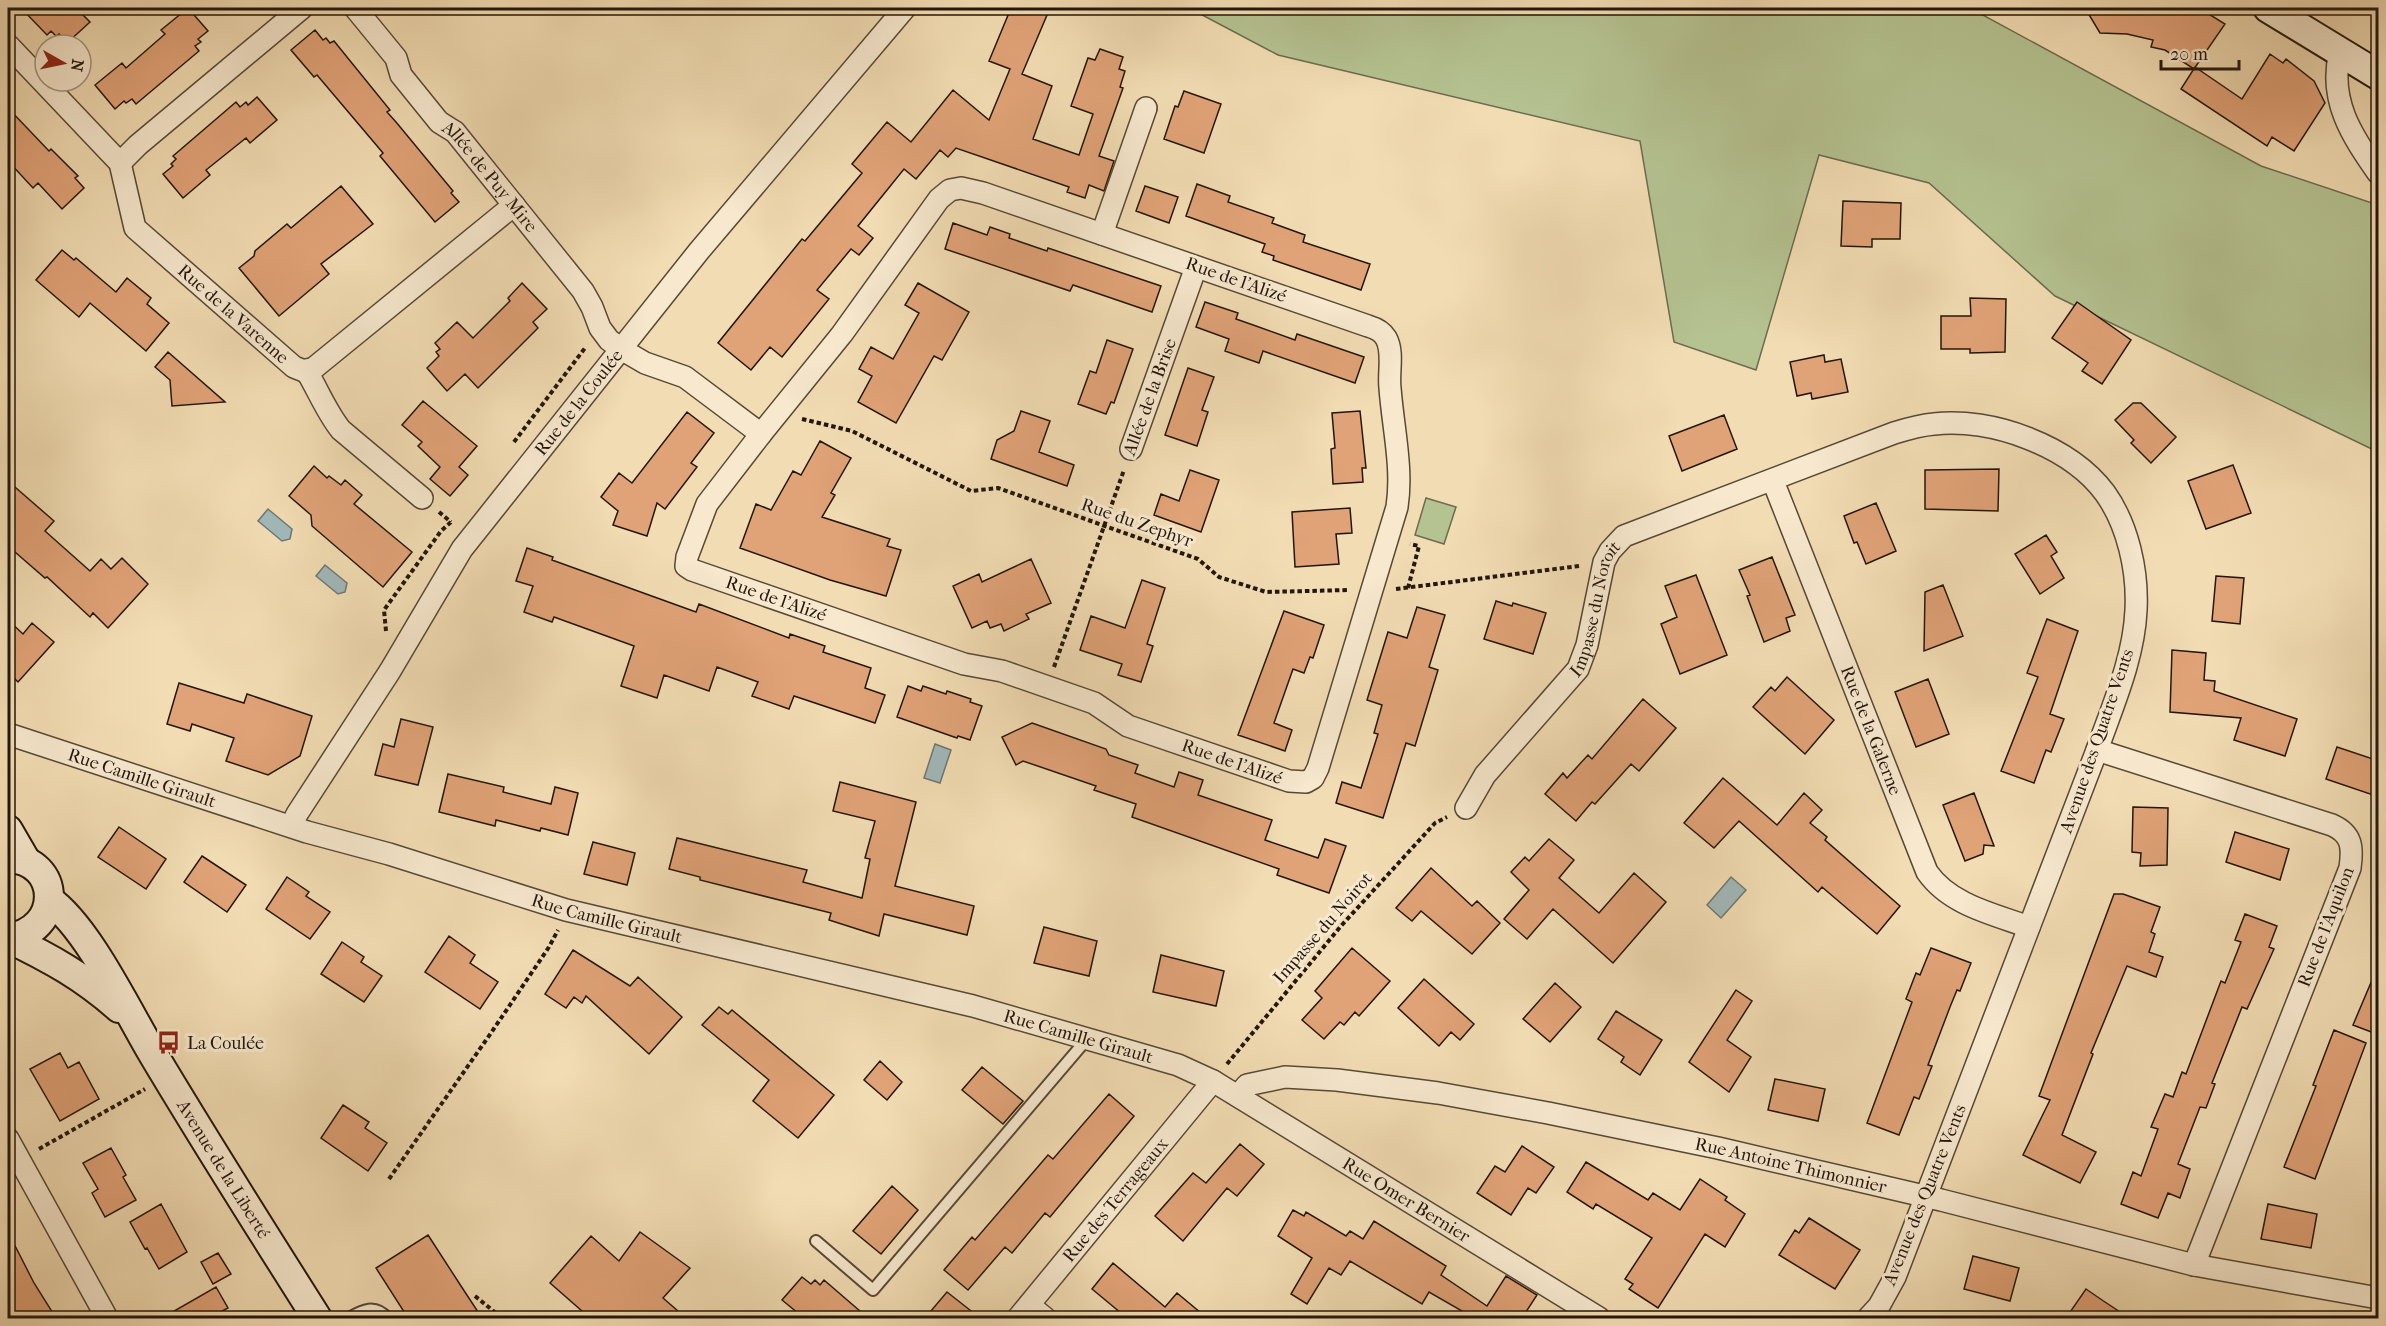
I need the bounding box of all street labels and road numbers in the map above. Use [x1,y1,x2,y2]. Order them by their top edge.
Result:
street label: Allée de Puy Mire [438,116,542,236]
street label: Rue de l'Alizé [1183,253,1289,307]
street label: Rue de la Varenne [174,260,293,368]
street label: Allée de la Brise [1119,335,1181,459]
street label: Rue de la Coulée [530,345,627,460]
street label: Rue du Zephyr [1078,494,1196,552]
street label: Impasse du Noroit [1565,536,1625,681]
street label: Rue de l'Alizé [723,572,829,626]
street label: Avenue des Quatre Vents [2055,646,2139,837]
street label: Rue de la Galerne [1836,663,1906,798]
street label: Rue de l'Alizé [1179,735,1285,789]
street label: Rue Camille Girault [65,744,219,812]
street label: Rue de l'Aquilon [2293,863,2359,990]
street label: Impasse du Noirot [1269,868,1377,988]
street label: Rue Camille Girault [529,889,685,948]
street label: Rue Camille Girault [1001,1005,1156,1068]
street label: Avenue de la Liberté [172,1095,275,1242]
street label: Avenue des Quatre Vents [1879,1101,1971,1289]
street label: Rue des Terrageaux [1058,1133,1173,1266]
street label: Rue Antoine Thimonnier [1693,1133,1889,1198]
street label: Rue Omer Bernier [1339,1153,1474,1247]

